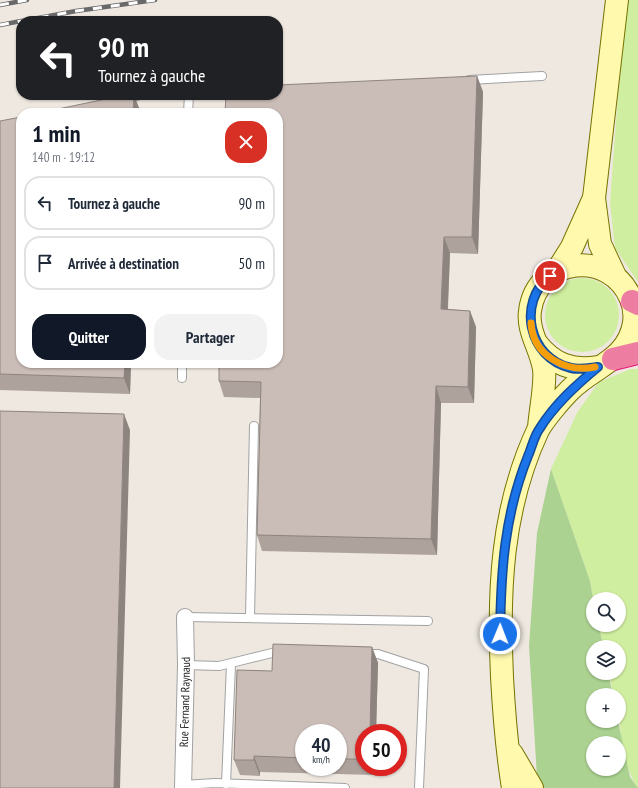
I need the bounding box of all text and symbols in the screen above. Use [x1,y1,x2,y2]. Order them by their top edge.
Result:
text: 90 m [98,28,149,65]
icon: left [32,32,84,84]
text: Tournez à gauche [98,64,205,87]
text: 1 min [32,118,80,149]
button: close [225,121,267,163]
text: 140 m · 19:12 [32,149,95,166]
icon: left [34,192,56,214]
text: Tournez à gauche [68,194,160,213]
text: 90 m [239,194,265,213]
icon: arrive [34,252,56,274]
text: Arrivée à destination [68,254,179,273]
text: 50 m [239,254,265,273]
pin [533,259,567,293]
icon: arrive [539,265,561,287]
button: Quitter [32,314,146,360]
button: Partager [154,314,267,360]
map controls [586,592,626,776]
button: search [586,592,626,632]
position arrow [479,613,521,655]
button: layers [586,640,626,680]
street label: Rue Fernand Raynaud [176,657,193,747]
button: + [586,688,626,728]
speed limit sign: 50 [355,724,407,776]
text: 40 [311,732,331,758]
button: − [586,736,626,776]
text: km/h [312,753,330,766]

